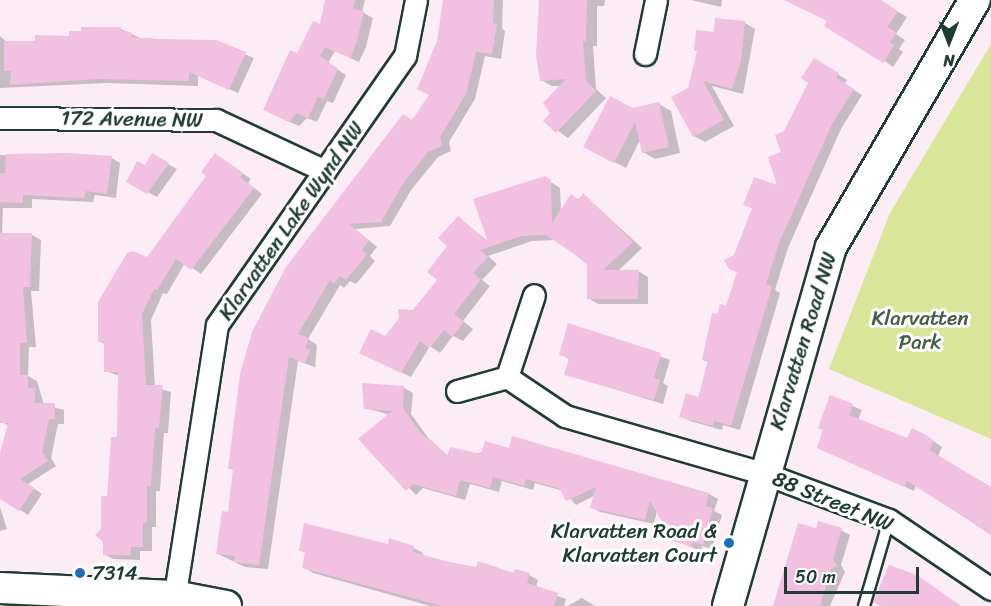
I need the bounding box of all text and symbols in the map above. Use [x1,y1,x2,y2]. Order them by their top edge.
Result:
north arrow [919,12,979,72]
text: N [943,46,955,75]
street label: 172 Avenue NW [61,105,203,133]
street label: Klarvatten Lake Wynd NW [213,117,369,325]
street label: Klarvatten Road NW [764,249,842,433]
park label: Klarvatten Park [872,305,968,355]
street label: 88 Street NW [769,465,897,537]
place label: Klarvatten Road & Klarvatten Court [551,518,717,568]
marker: Klarvatten Road & Klarvatten Court [722,536,736,550]
scale bar [787,555,922,593]
place label: 7314 [92,560,138,586]
text: 50 m [795,561,836,593]
marker: 7314 [73,566,87,580]

